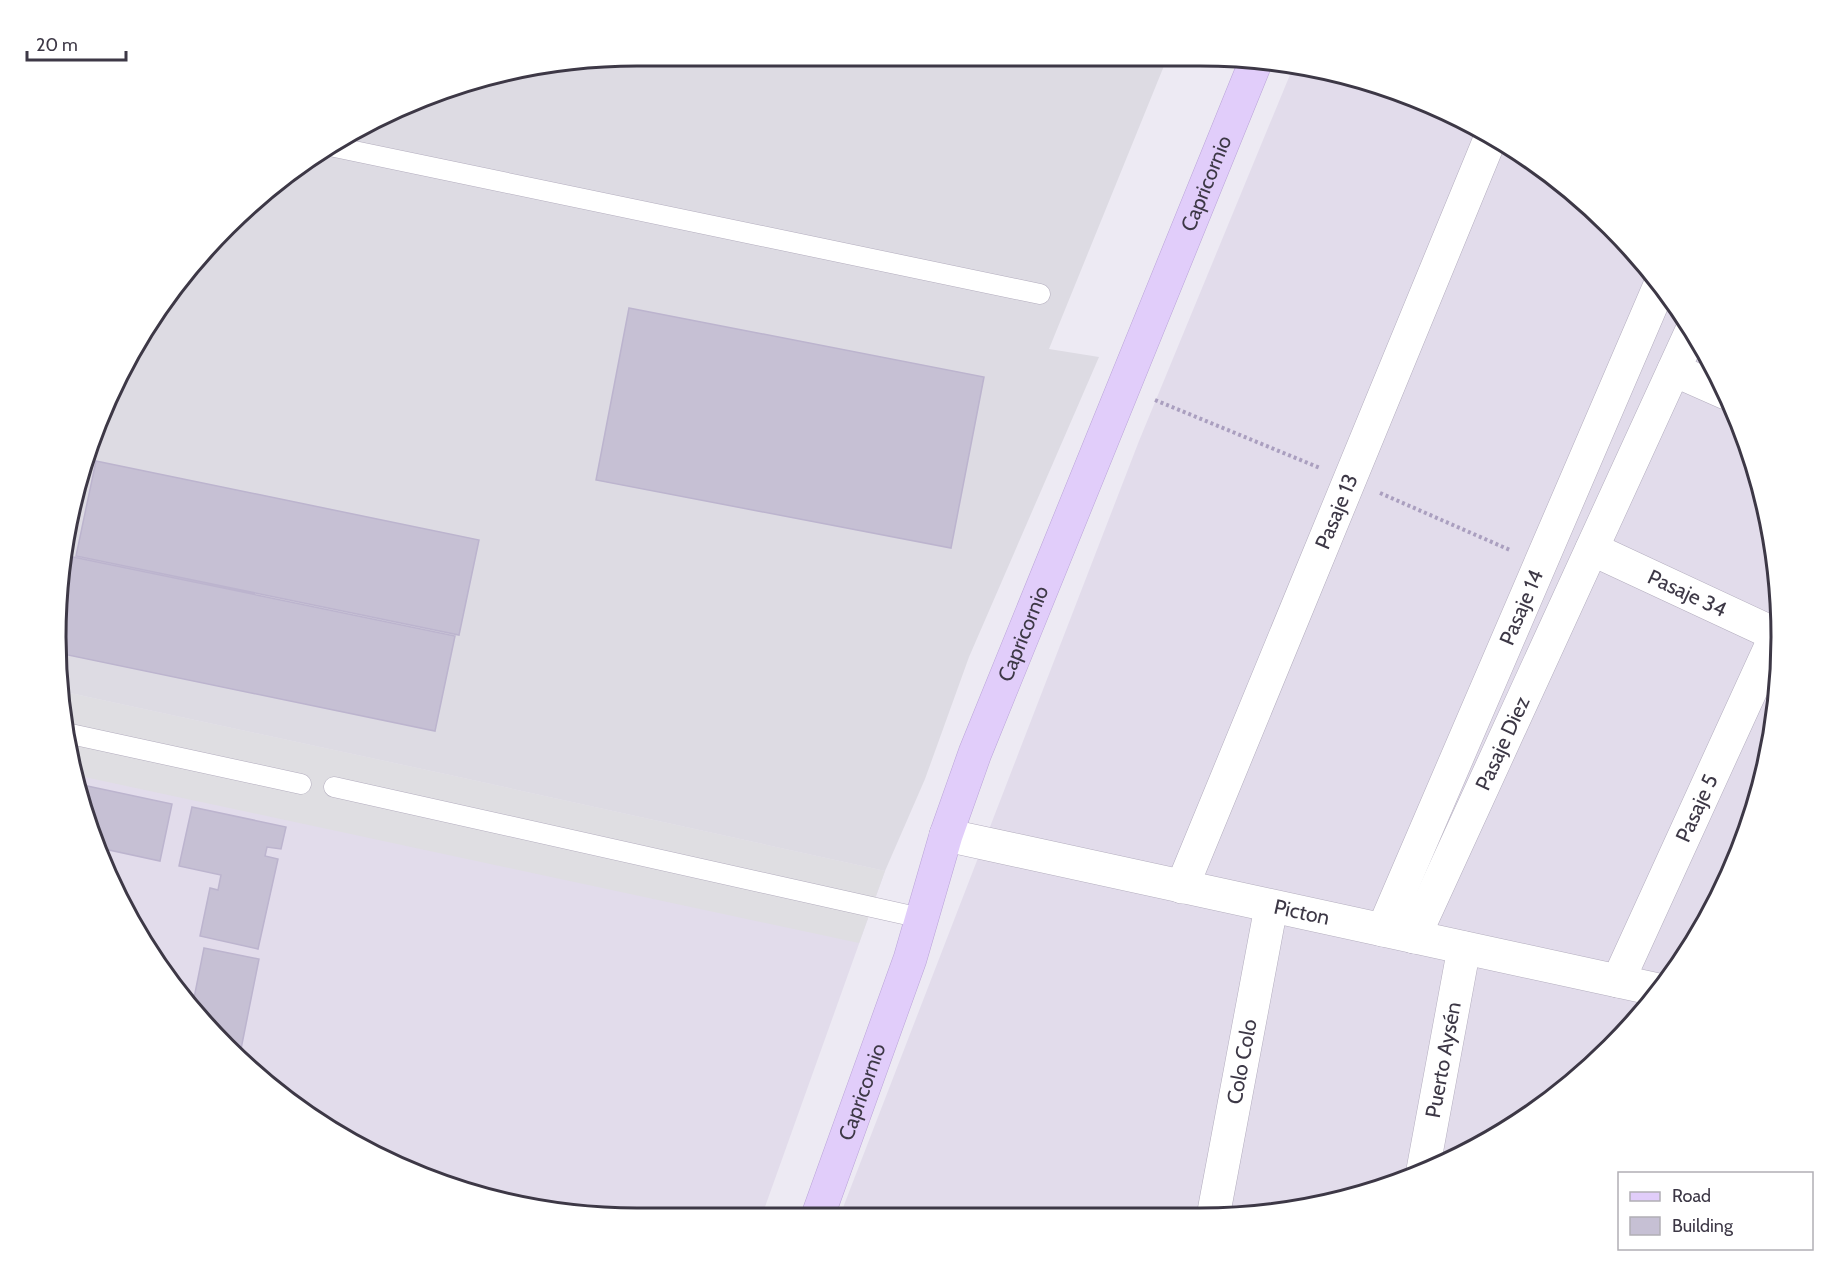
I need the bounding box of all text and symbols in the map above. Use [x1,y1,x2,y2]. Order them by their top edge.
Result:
scale bar [27,24,126,62]
text: 20 m [36,34,78,56]
street label: Capricornio [1175,132,1236,235]
street label: Pasaje 13 [1310,470,1363,553]
street label: Pasaje 34 [1644,564,1731,622]
street label: Pasaje 14 [1494,566,1548,649]
street label: Capricornio [992,582,1054,685]
street label: Pasaje Diez [1470,692,1535,794]
street label: Pasaje 5 [1670,770,1723,846]
street label: Picton [1272,894,1332,930]
street label: Puerto Aysén [1420,1000,1466,1120]
street label: Colo Colo [1221,1017,1262,1106]
street label: Capricornio [833,1040,891,1144]
legend [1618,1172,1813,1250]
text: Road [1672,1185,1711,1207]
text: Building [1672,1215,1734,1237]

